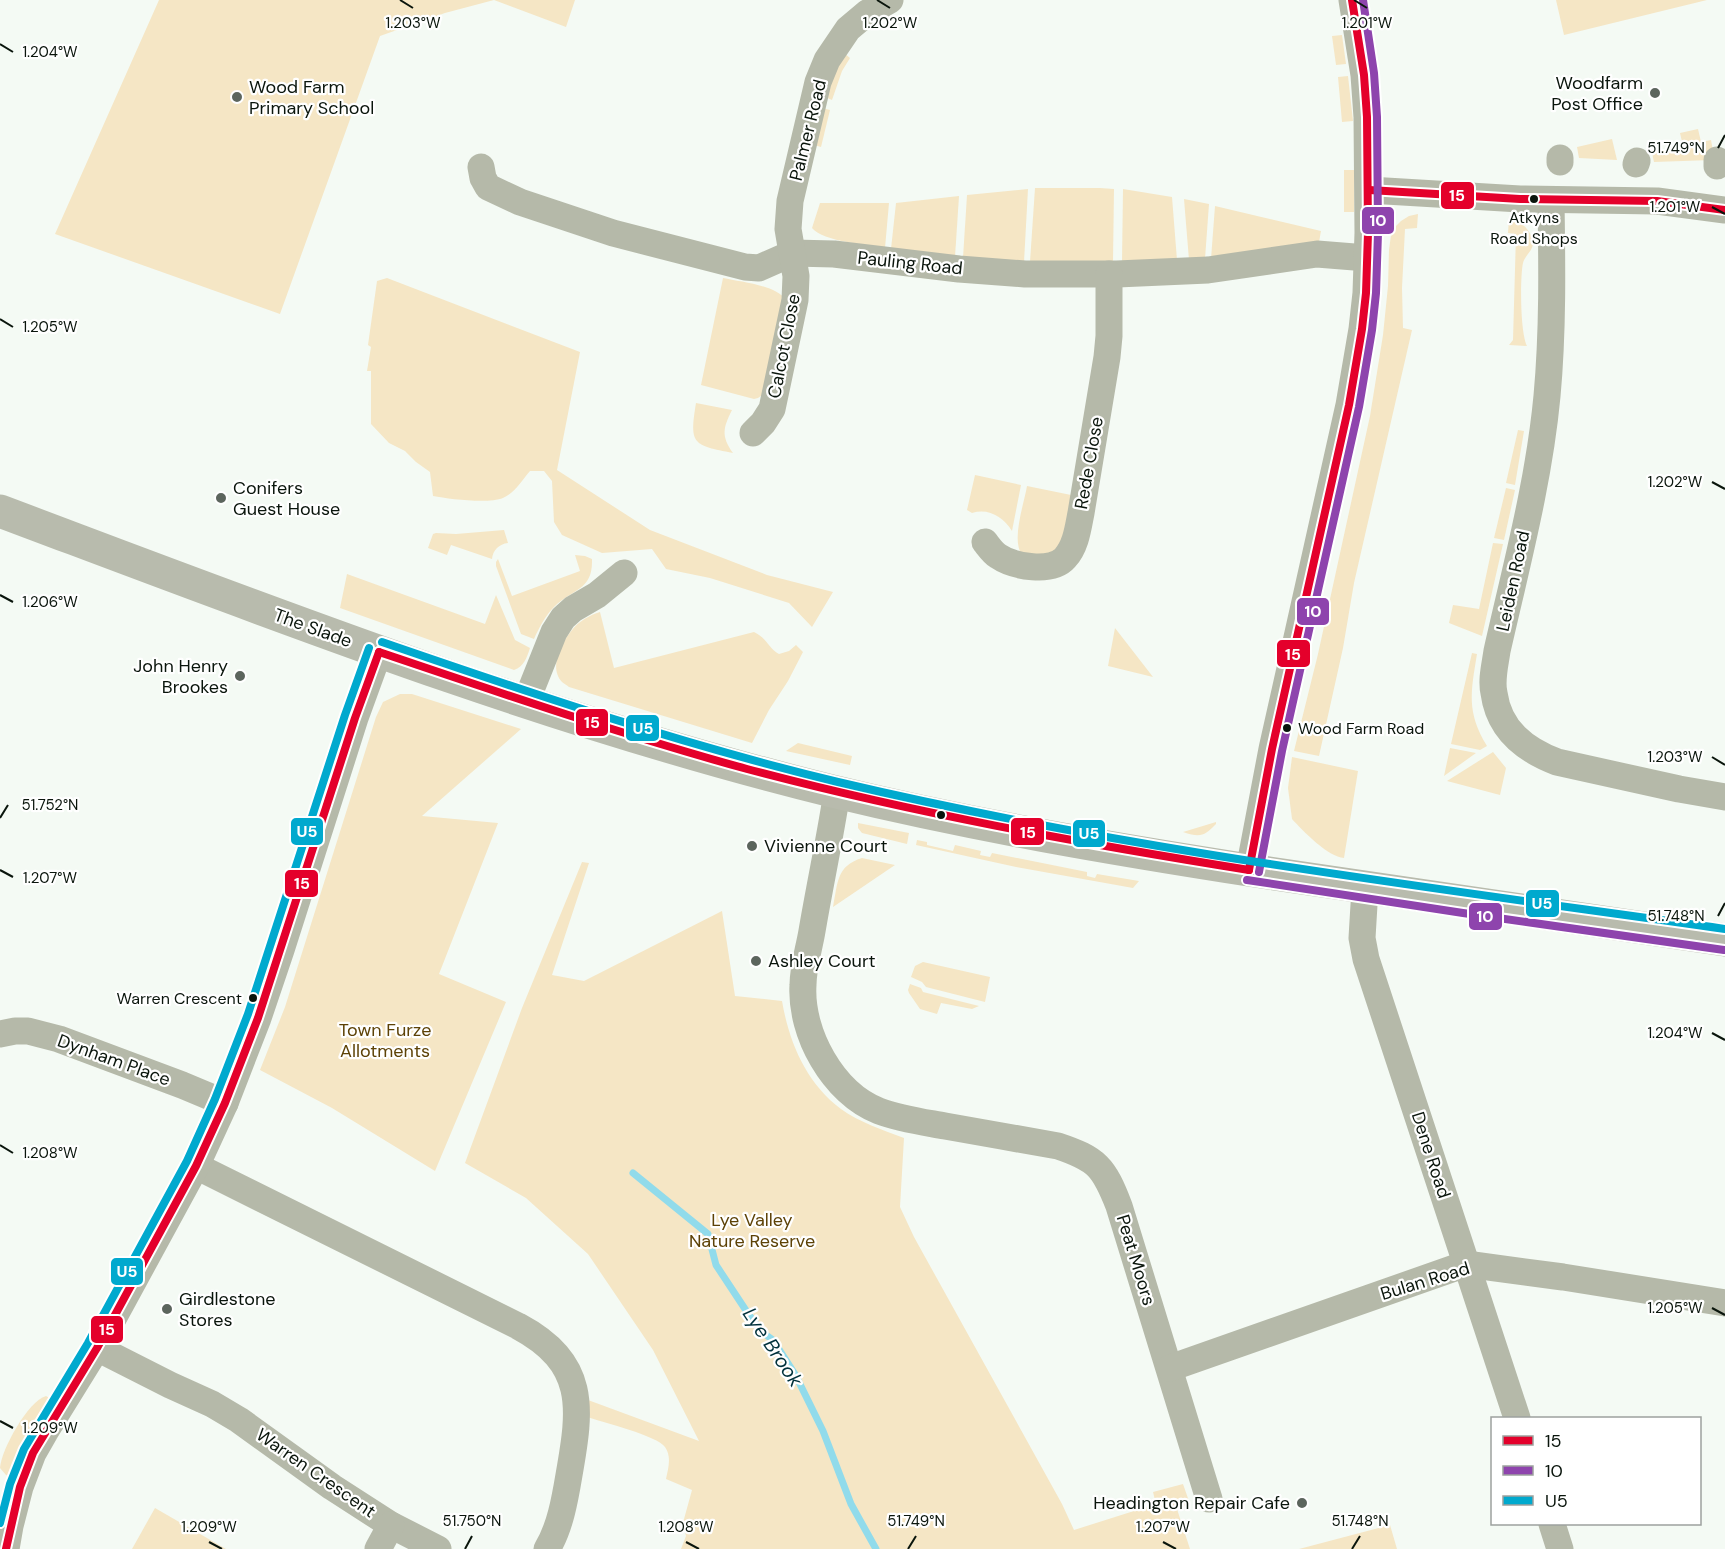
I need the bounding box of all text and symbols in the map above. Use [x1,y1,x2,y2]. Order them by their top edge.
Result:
text: 1.203°W [386,13,441,33]
text: 1.202°W [863,13,918,33]
text: 1.201°W [1342,13,1393,33]
text: 1.204°W [22,42,78,62]
place label: Woodfarm Post Office [1551,71,1643,116]
place label: Wood Farm Primary School [249,75,374,120]
street label: Palmer Road [784,77,832,183]
marker: Woodfarm Post Office [1648,86,1662,100]
marker: Wood Farm Primary School [230,90,244,104]
text: 51.749°N [1647,138,1705,158]
line badge: 15 [1440,181,1475,210]
text: 15 [1449,185,1465,206]
marker: Atkyns Road Shops [1528,193,1540,205]
text: 1.201°W [1650,197,1701,217]
line badge: 10 [1361,206,1395,235]
place label: Atkyns Road Shops [1490,207,1578,249]
text: 10 [1369,210,1387,231]
street label: Pauling Road [856,246,964,280]
street label: Calcot Close [762,292,806,400]
text: 1.205°W [22,317,78,337]
street label: Rede Close [1069,415,1109,511]
text: 1.202°W [1648,472,1703,492]
place label: Conifers Guest House [233,476,340,521]
marker: Conifers Guest House [214,491,228,505]
street label: Leiden Road [1491,529,1535,633]
text: 1.206°W [22,592,78,612]
line badge: 10 [1296,597,1330,626]
text: 10 [1304,601,1322,622]
street label: The Slade [271,603,355,653]
line badge: 15 [1276,639,1311,668]
text: 15 [1285,644,1301,665]
place label: John Henry Brookes [133,654,228,699]
marker: John Henry Brookes [233,669,247,683]
line badge: 15 [575,708,609,737]
text: 15 [584,712,600,733]
line badge: U5 [625,714,660,742]
text: U5 [633,718,653,739]
place label: Wood Farm Road [1298,718,1424,739]
marker: Wood Farm Road [1281,722,1293,734]
text: 1.203°W [1648,747,1703,767]
text: 51.752°N [22,795,78,815]
unlabelled marker [935,809,947,821]
line badge: U5 [290,817,324,846]
line badge: 15 [1010,817,1045,846]
line badge: U5 [1072,819,1106,848]
text: U5 [297,821,317,842]
text: 15 [1020,822,1036,843]
text: U5 [1079,823,1099,844]
place label: Vivienne Court [764,834,888,858]
marker: Vivienne Court [745,839,759,853]
text: 1.207°W [23,868,77,888]
line badge: 15 [284,869,319,898]
text: 15 [294,873,310,894]
line badge: U5 [1525,889,1560,918]
text: U5 [1532,893,1552,914]
line badge: 10 [1468,902,1503,931]
text: 10 [1476,906,1494,927]
text: 51.748°N [1647,906,1705,926]
place label: Ashley Court [768,949,876,973]
marker: Ashley Court [749,954,763,968]
place label: Warren Crescent [117,988,242,1009]
marker: Warren Crescent [247,992,259,1004]
park label: Town Furze Allotments [339,1018,431,1063]
text: 1.204°W [1647,1023,1703,1043]
street label: Dynham Place [54,1028,174,1092]
street label: Dene Road [1406,1109,1456,1201]
text: 1.208°W [22,1143,78,1163]
park label: Lye Valley Nature Reserve [689,1208,815,1253]
street label: Peat Moors [1111,1212,1161,1308]
street label: Bulan Road [1378,1256,1472,1306]
line badge: U5 [110,1257,144,1286]
text: U5 [117,1261,137,1282]
place label: Girdlestone Stores [179,1287,275,1332]
text: 1.205°W [1647,1298,1703,1318]
marker: Girdlestone Stores [160,1302,174,1316]
water label: Lye Brook [737,1302,810,1392]
line badge: 15 [90,1315,124,1344]
text: 15 [99,1319,115,1340]
legend [1491,1417,1701,1525]
text: 1.209°W [22,1418,78,1438]
street label: Warren Crescent [251,1423,381,1523]
text: 15 [1545,1429,1562,1453]
text: 10 [1545,1459,1563,1483]
text: U5 [1545,1489,1568,1513]
place label: Headington Repair Cafe [1093,1491,1290,1515]
marker: Headington Repair Cafe [1295,1496,1309,1510]
text: 51.750°N [443,1511,501,1531]
text: 51.749°N [887,1511,945,1531]
text: 51.748°N [1331,1511,1389,1531]
text: 1.209°W [181,1517,237,1537]
text: 1.208°W [658,1517,714,1537]
text: 1.207°W [1136,1517,1190,1537]

